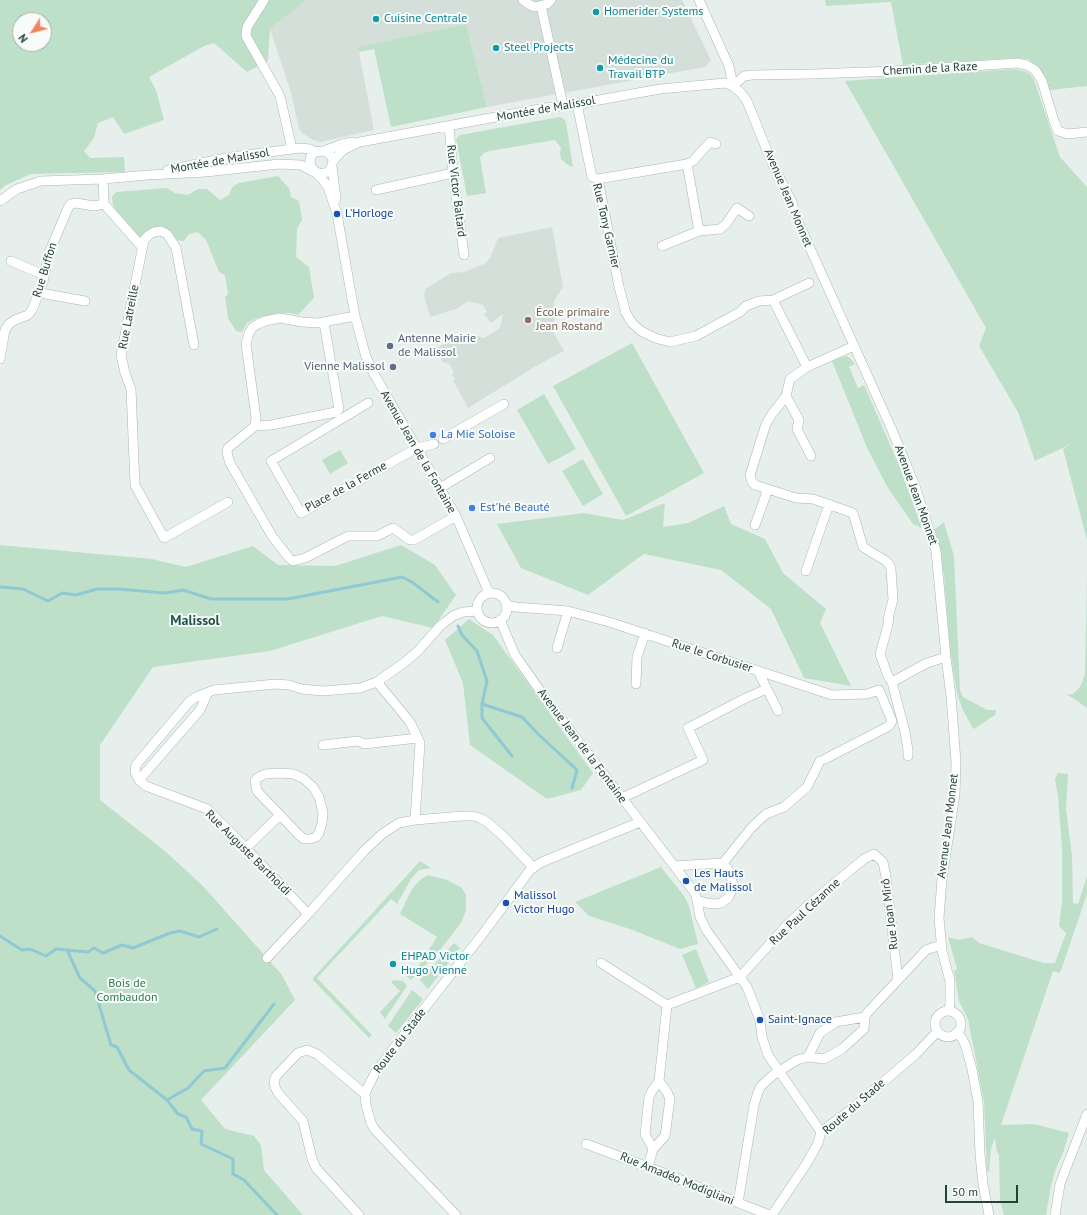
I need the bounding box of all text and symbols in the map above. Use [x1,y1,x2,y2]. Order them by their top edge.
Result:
place label: Homerider Systems [604,5,703,19]
marker: Homerider Systems [591,7,601,17]
north arrow [12,12,52,52]
place label: Cuisine Centrale [384,12,467,26]
marker: Cuisine Centrale [371,14,381,24]
text: N [15,31,31,46]
place label: Steel Projects [504,41,574,55]
marker: Steel Projects [491,43,501,53]
place label: Médecine du Travail BTP [608,54,673,82]
street label: Chemin de la Raze [882,59,978,79]
marker: Médecine du Travail BTP [595,63,605,73]
street label: Montée de Malissol [496,93,596,125]
street label: Rue Victor Baltard [443,144,469,238]
street label: Montée de Malissol [170,145,270,177]
street label: Avenue Jean Monnet [761,147,815,249]
street label: Rue Tony Garnier [589,182,623,270]
place label: L'Horloge [345,207,393,221]
marker: L'Horloge [332,209,342,219]
street label: Rue Buffon [30,241,60,299]
street label: Rue Latreille [116,284,142,350]
place label: École primaire Jean Rostand [536,306,610,334]
marker: École primaire Jean Rostand [523,315,533,325]
place label: Antenne Mairie de Malissol [398,332,476,360]
marker: Antenne Mairie de Malissol [385,341,395,351]
place label: Vienne Malissol [304,360,385,374]
marker: Vienne Malissol [388,362,398,372]
street label: Avenue Jean de la Fontaine [377,388,459,516]
place label: La Mie Soloise [441,428,515,442]
marker: La Mie Soloise [428,430,438,440]
street label: Avenue Jean Monnet [891,443,941,547]
street label: Place de la Ferme [303,459,389,515]
place label: Est'hé Beauté [480,501,550,515]
marker: Est'hé Beauté [467,503,477,513]
district label: Malissol [170,613,220,629]
street label: Rue le Corbusier [670,636,754,676]
street label: Avenue Jean de la Fontaine [534,686,630,806]
street label: Avenue Jean Monnet [934,773,962,879]
street label: Rue Auguste Bartholdi [202,807,294,899]
place label: Les Hauts de Malissol [694,867,752,895]
marker: Les Hauts de Malissol [681,876,691,886]
street label: Rue Paul Cézanne [767,876,843,948]
street label: Rue Joan Mirô [878,878,902,950]
place label: Malissol Victor Hugo [514,889,575,917]
marker: Malissol Victor Hugo [501,898,511,908]
place label: EHPAD Victor Hugo Vienne [401,950,469,978]
marker: EHPAD Victor Hugo Vienne [388,959,398,969]
park label: Bois de Combaudon [97,977,157,1005]
street label: Route du Stade [371,1006,429,1076]
place label: Saint-Ignace [768,1013,832,1027]
marker: Saint-Ignace [755,1015,765,1025]
street label: Route du Stade [820,1076,888,1138]
street label: Rue Amadéo Modigliani [618,1149,736,1209]
scale bar [947,1177,1020,1203]
text: 50 m [952,1184,978,1199]

